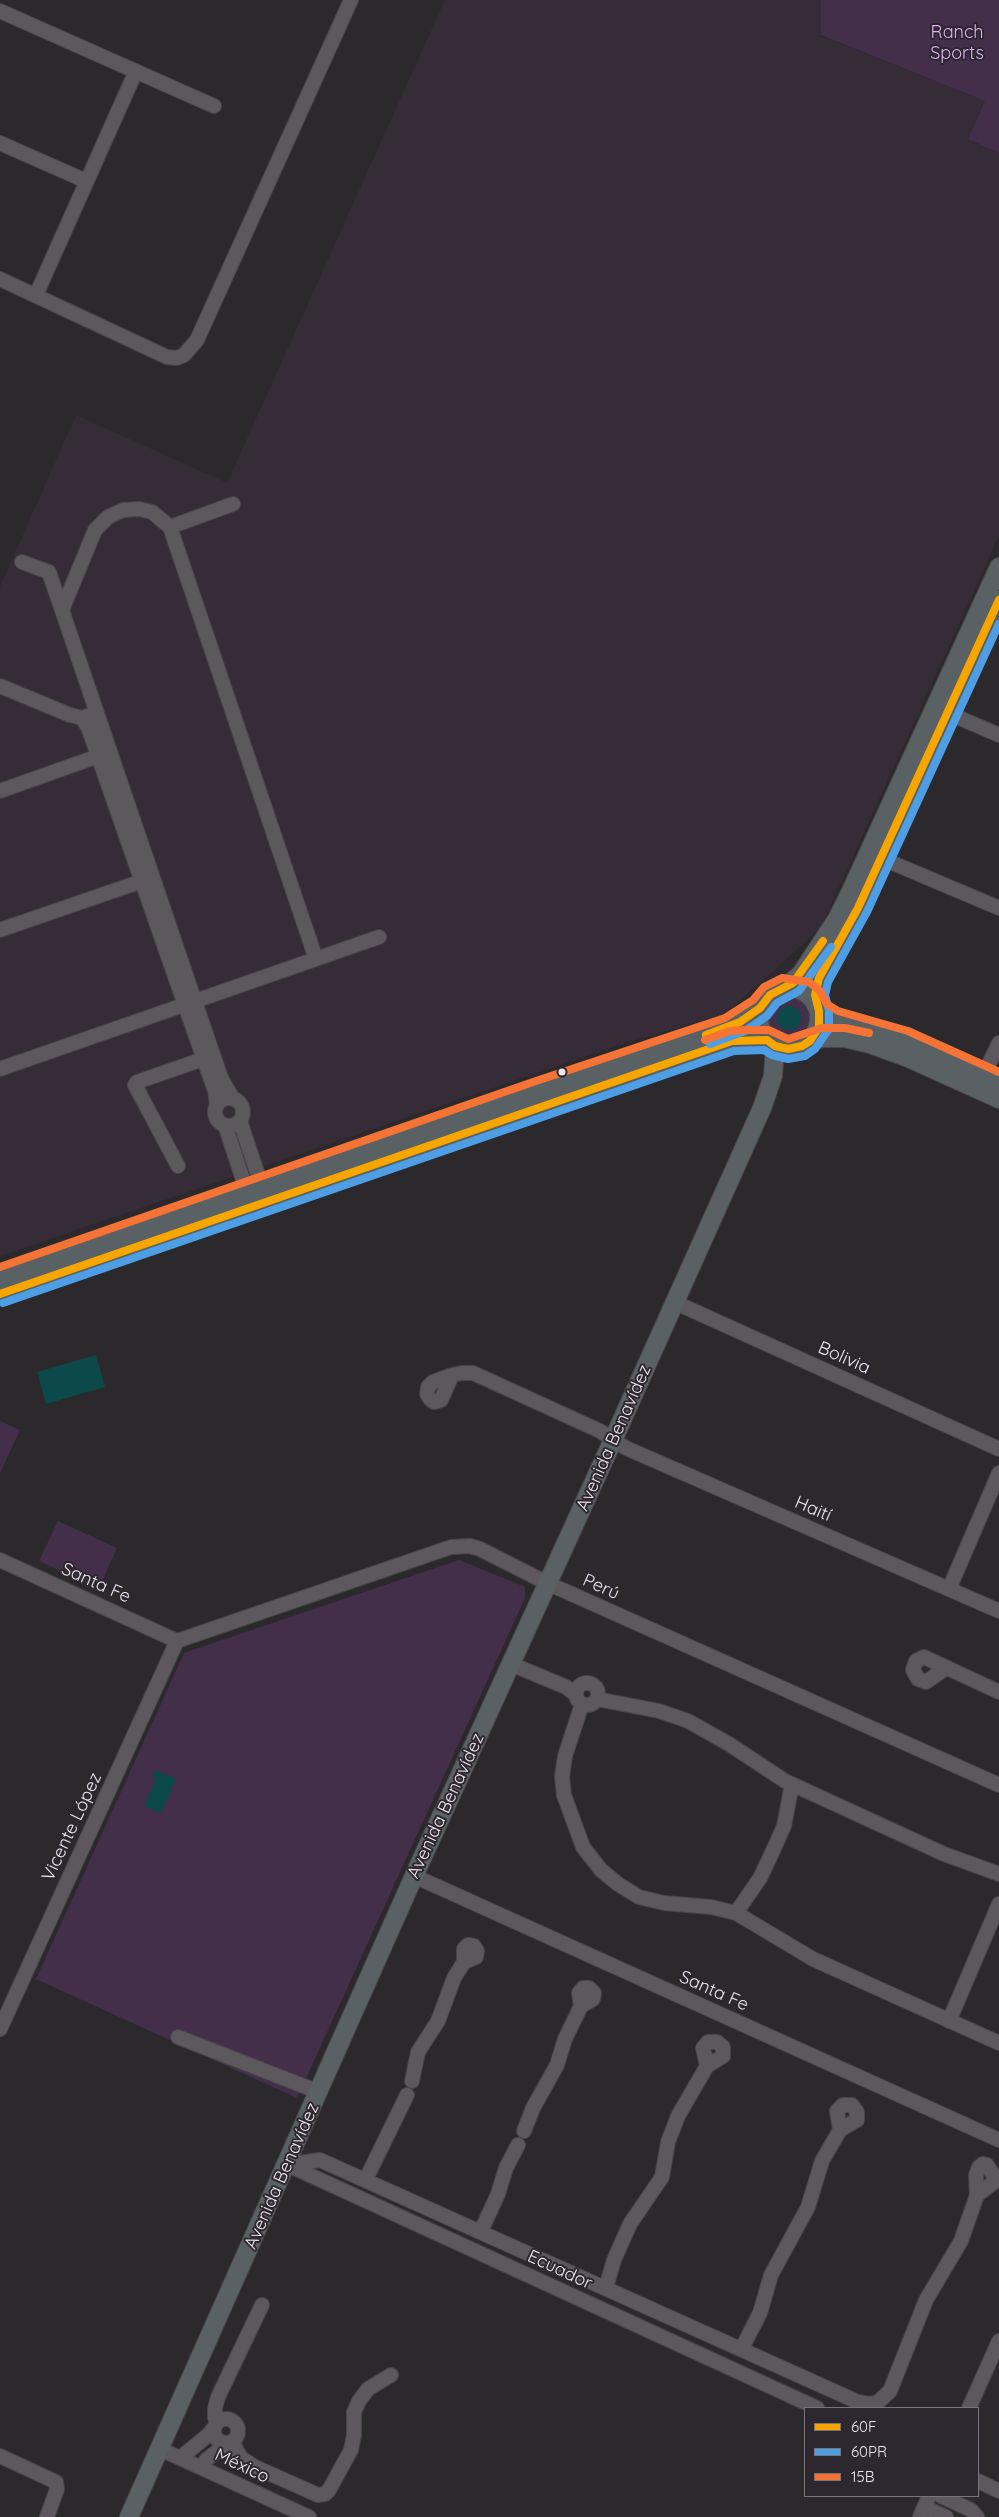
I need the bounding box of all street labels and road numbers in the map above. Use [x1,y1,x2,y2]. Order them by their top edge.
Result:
street label: Bolivia [815,1337,873,1379]
street label: Avenida Benavídez [572,1362,656,1514]
street label: Haití [791,1492,835,1526]
street label: Santa Fe [58,1558,134,1608]
street label: Perú [579,1569,623,1605]
street label: Avenida Benavídez [403,1730,489,1882]
street label: Vicente López [37,1769,107,1885]
street label: Santa Fe [676,1966,752,2016]
street label: Avenida Benavídez [240,2100,324,2252]
street label: Ecuador [524,2246,596,2294]
street label: México [211,2444,273,2488]

